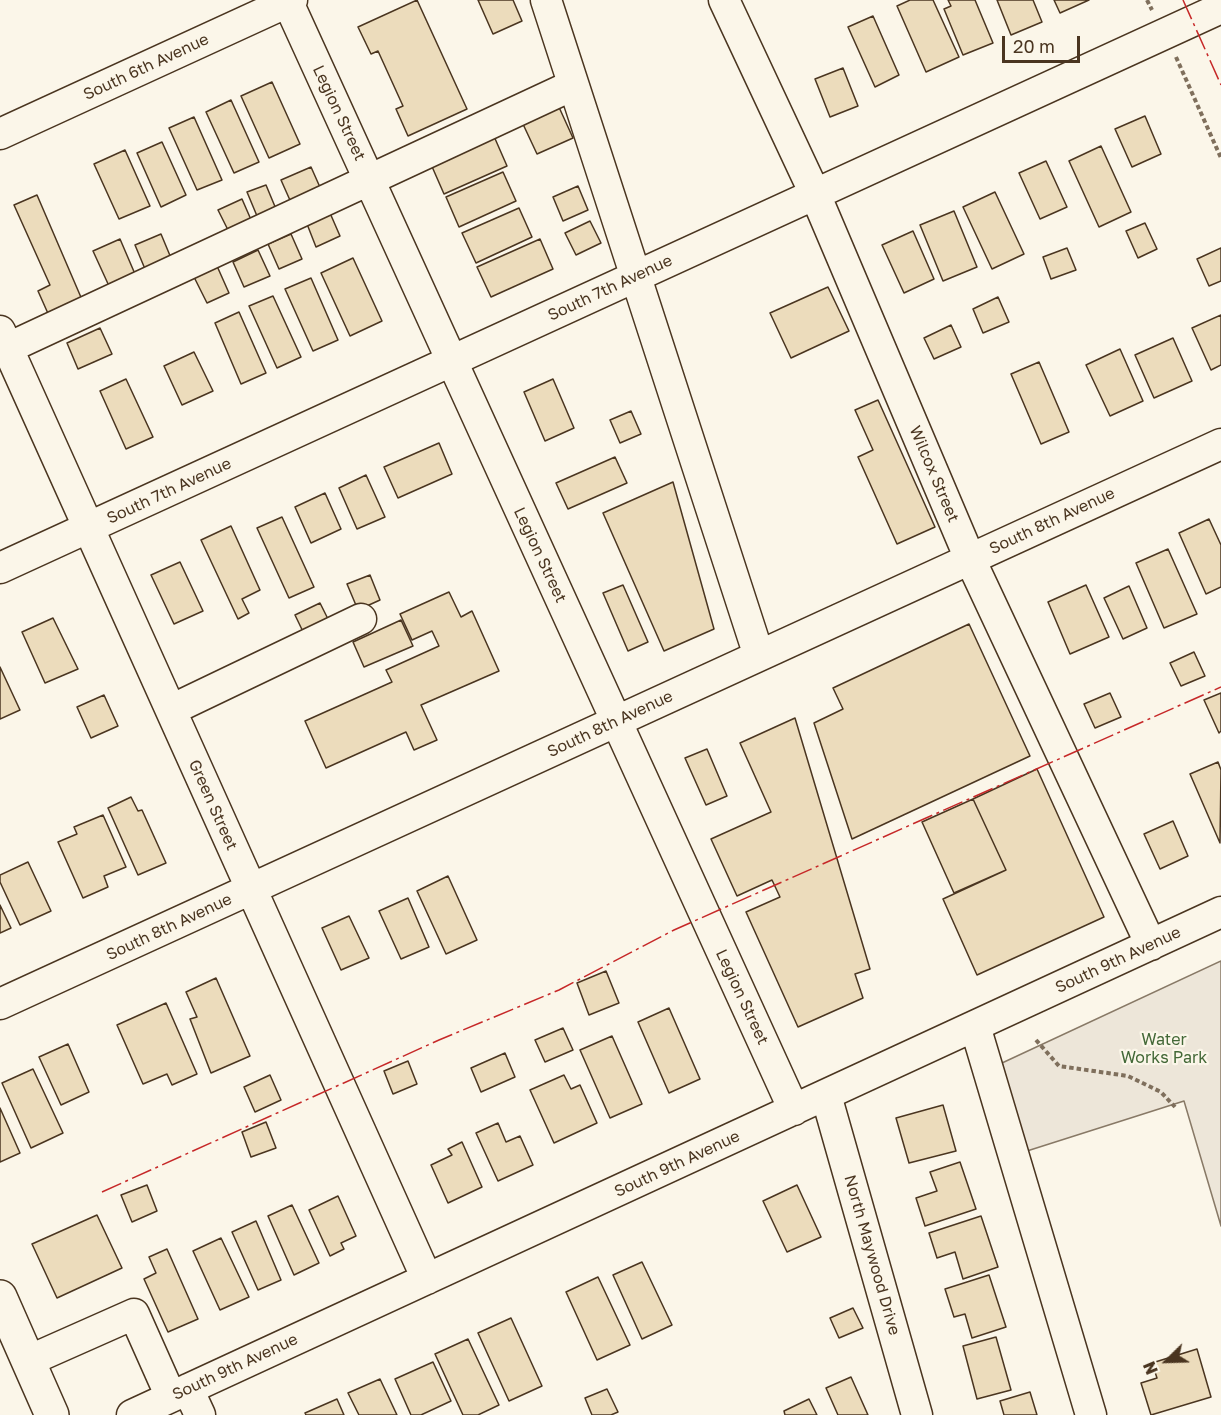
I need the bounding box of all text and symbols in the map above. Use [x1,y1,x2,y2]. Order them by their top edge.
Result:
scale bar [1005,24,1083,62]
street label: South 6th Avenue [80,30,212,104]
text: 20 m [1013,35,1055,57]
street label: Legion Street [308,62,370,164]
street label: South 7th Avenue [545,251,675,325]
street label: Wilcox Street [905,423,963,525]
street label: South 7th Avenue [104,454,234,528]
street label: South 8th Avenue [986,484,1118,558]
street label: Legion Street [509,504,571,606]
street label: South 8th Avenue [544,687,676,761]
street label: Green Street [184,757,242,853]
street label: South 8th Avenue [103,890,235,964]
street label: South 9th Avenue [1052,923,1184,997]
street label: Legion Street [711,946,773,1048]
park label: Water Works Park [1121,1030,1207,1068]
street label: South 9th Avenue [611,1127,743,1201]
street label: North Maywood Drive [840,1173,904,1337]
street label: South 9th Avenue [169,1330,301,1404]
north arrow [1137,1331,1197,1391]
text: N [1139,1359,1162,1378]

